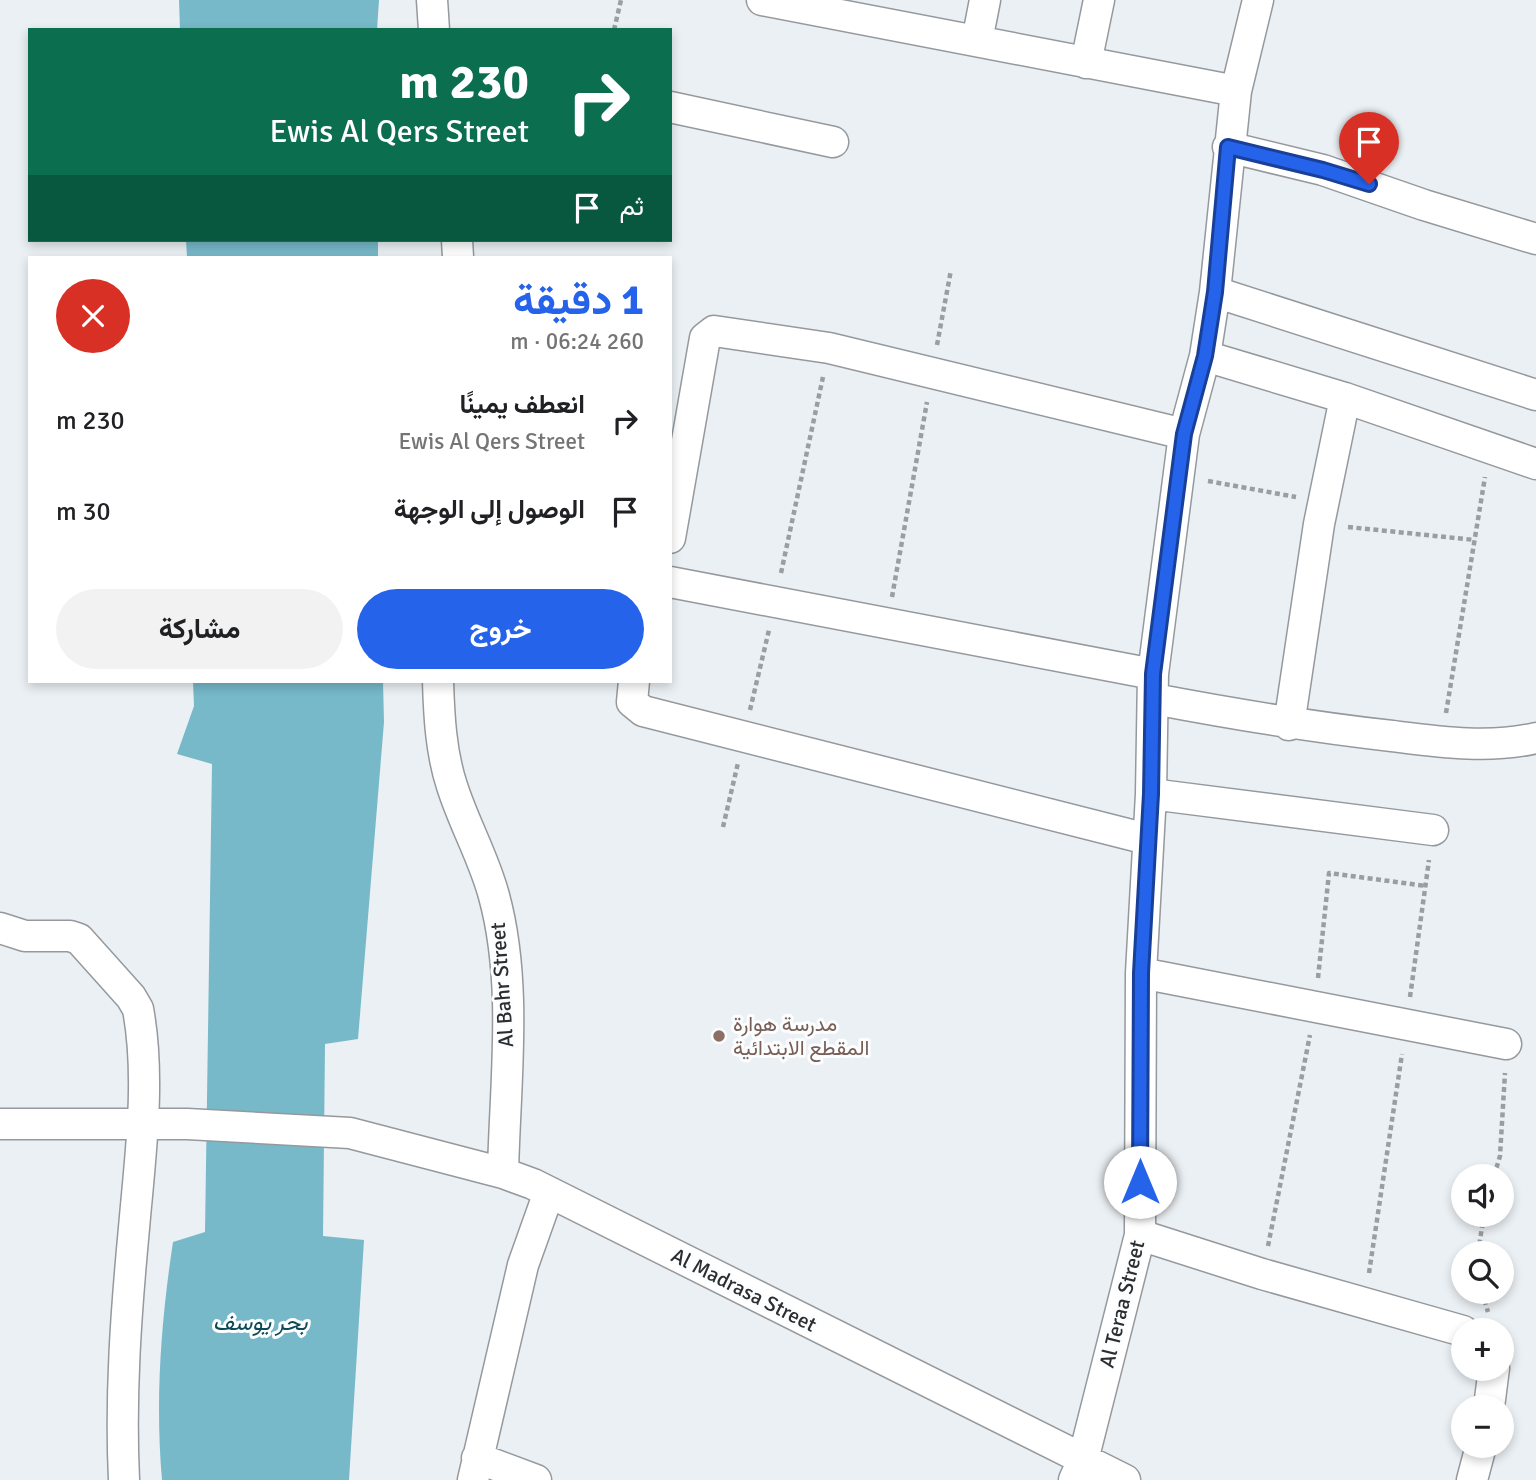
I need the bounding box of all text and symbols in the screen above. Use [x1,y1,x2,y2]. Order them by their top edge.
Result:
text: 230 m [399,52,529,112]
icon: right [553,56,644,147]
text: Ewis Al Qers Street [269,112,529,151]
pin [1339,112,1399,184]
icon: arrive [1350,123,1388,161]
icon: arrive [568,189,606,227]
text: ثم [620,191,644,223]
text: 1 دقيقة [513,275,644,326]
button: close [56,279,130,353]
text: 260 m · 06:24 [510,327,644,356]
text: انعطف يمينًا [459,389,585,421]
icon: right [606,402,644,440]
text: 230 m [56,405,125,437]
text: Ewis Al Qers Street [398,427,585,456]
icon: arrive [606,493,644,531]
text: الوصول إلى الوجهة [394,494,585,526]
text: 30 m [56,496,111,528]
button: مشاركة [56,589,343,669]
button: خروج [357,589,644,669]
street label: Al Bahr Street [485,922,519,1048]
place label: مدرسة هوارة المقطع اﻻبتدائية [733,1011,869,1062]
marker: مدرسة هوارة المقطع اﻻبتدائية [711,1028,727,1044]
position arrow [1103,1145,1177,1219]
map controls [1451,1164,1514,1458]
button: sound [1451,1164,1514,1227]
street label: Al Teraa Street [1094,1237,1150,1371]
button: search [1451,1241,1514,1304]
street label: Al Madrasa Street [667,1242,821,1338]
water label: بحر يوسف [213,1308,308,1337]
button: + [1451,1318,1514,1381]
button: − [1451,1395,1514,1458]

